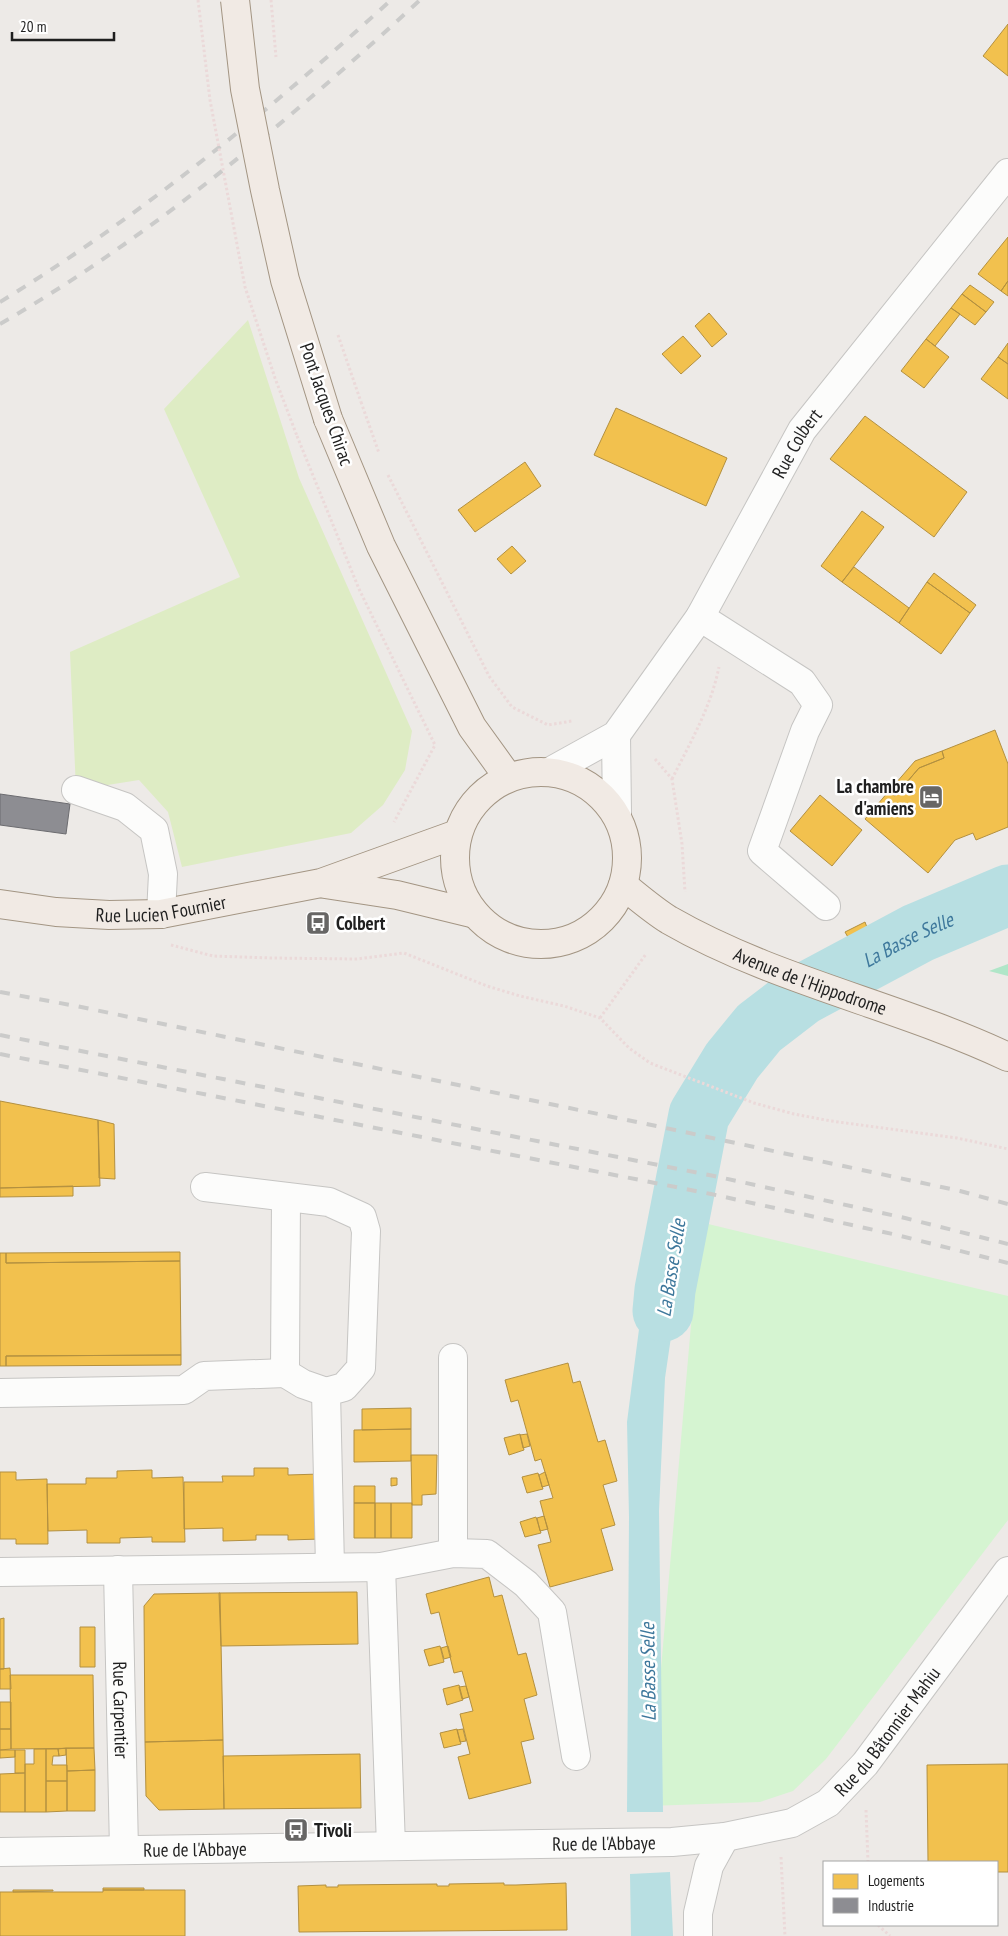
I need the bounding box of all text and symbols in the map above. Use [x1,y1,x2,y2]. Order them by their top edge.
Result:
scale bar [12,10,115,42]
text: 20 m [20,17,46,36]
street label: Pont Jacques Chirac [295,340,359,469]
street label: Rue Colbert [766,403,827,482]
place label: La chambre d'amiens [836,774,914,820]
hotel icon: La chambre d'amiens [918,784,944,810]
street label: Rue Lucien Fournier [95,890,229,927]
water label: La Basse Selle [858,906,959,973]
bus stop icon: Colbert [305,910,331,936]
place label: Colbert [336,911,386,935]
street label: Avenue de l'Hippodrome [730,942,890,1020]
water label: La Basse Selle [650,1216,692,1318]
water label: La Basse Selle [634,1621,662,1721]
street label: Rue Carpentier [108,1661,134,1760]
street label: Rue du Bâtonnier Mahiu [829,1662,945,1801]
bus stop icon: Tivoli [283,1817,309,1843]
place label: Tivoli [314,1818,352,1842]
street label: Rue de l'Abbaye [552,1830,656,1856]
street label: Rue de l'Abbaye [143,1836,247,1862]
legend [823,1861,998,1926]
text: Logements [868,1871,924,1890]
text: Industrie [868,1896,914,1915]

